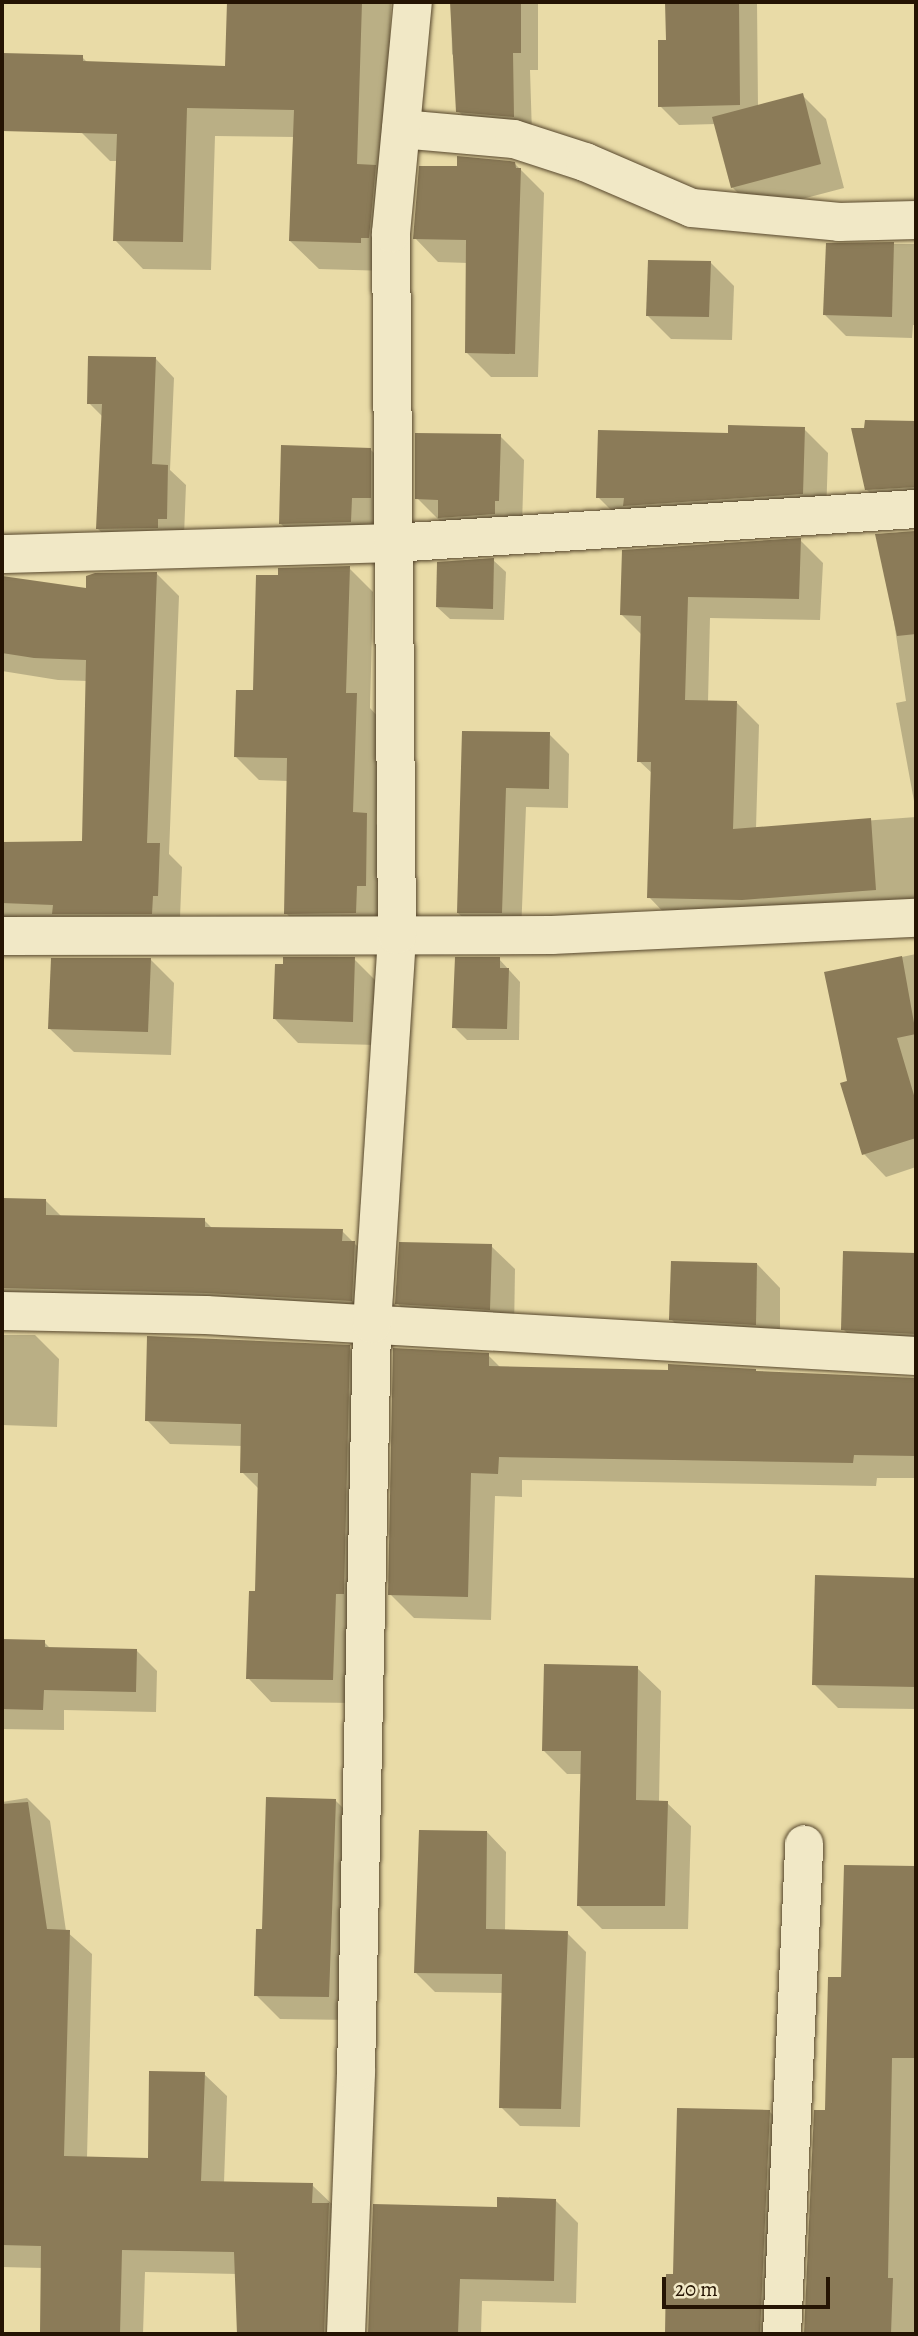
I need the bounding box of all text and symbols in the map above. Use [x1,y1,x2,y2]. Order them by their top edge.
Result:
scale bar [666,2262,834,2306]
text: 20 m [675,2275,718,2303]

